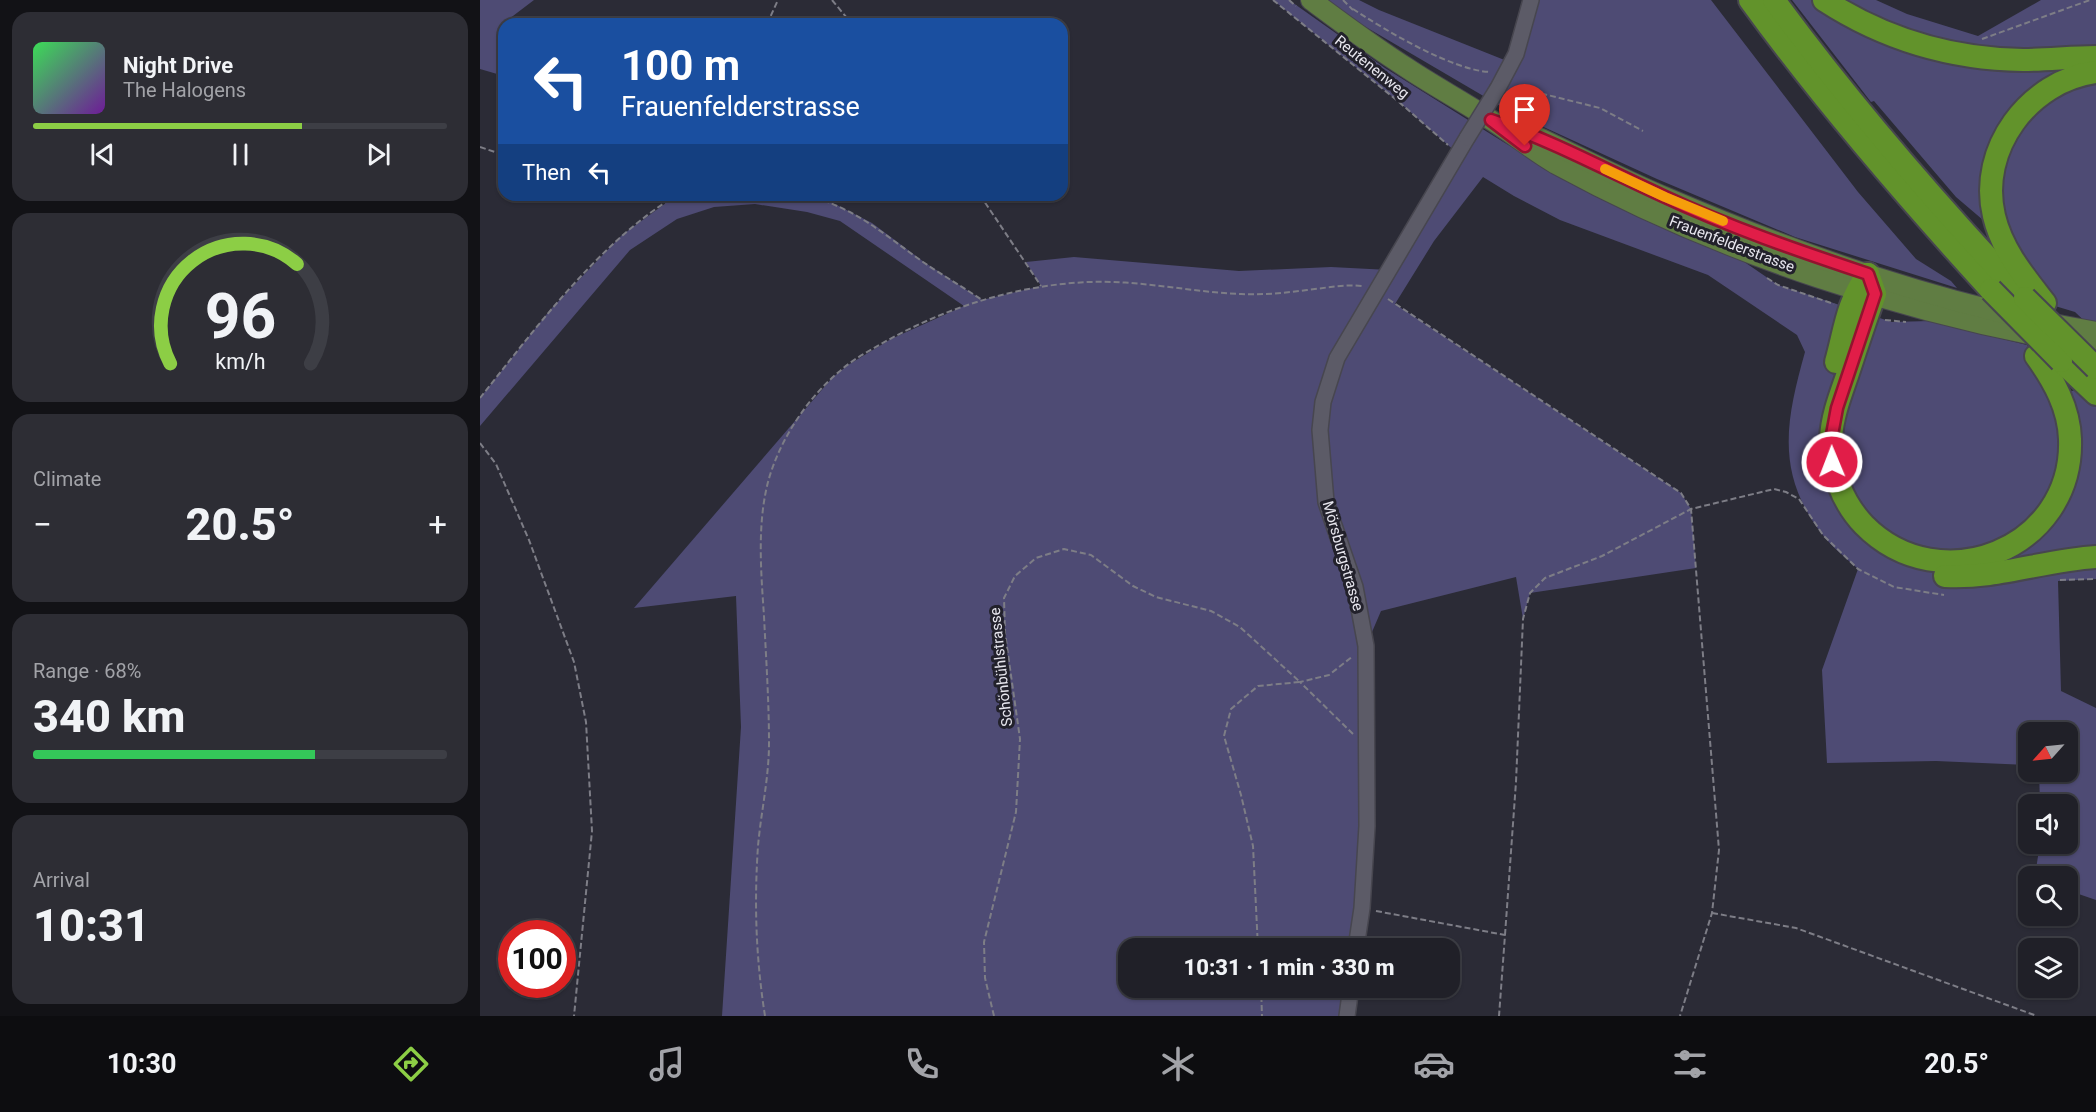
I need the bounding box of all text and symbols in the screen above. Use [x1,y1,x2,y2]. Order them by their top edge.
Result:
street label: Reutenenweg [1331,32,1413,102]
text: 100 m [621,41,740,90]
icon: left [522,42,600,120]
text: Night Drive [123,53,233,78]
text: The Halogens [123,78,246,102]
pin [1499,84,1550,146]
text: Frauenfelderstrasse [621,91,860,123]
icon: arrive [1508,93,1541,126]
icon: previous [86,138,119,171]
icon: pause [224,138,257,171]
icon: next [362,138,395,171]
icon: left [583,156,616,189]
text: Then [522,160,571,185]
street label: Frauenfelderstrasse [1667,212,1797,276]
text: 96 [204,280,276,353]
text: km/h [215,350,265,375]
position arrow [1800,430,1864,494]
text: Climate [33,467,101,491]
text: 20.5° [186,498,295,551]
street label: Mörsburgstrasse [1319,499,1367,613]
text: − [33,505,52,544]
text: + [428,505,447,544]
street label: Schönbühlstrasse [986,607,1016,727]
text: Range · 68% [33,659,141,683]
text: 340 km [33,690,185,743]
north arrow [2018,722,2078,782]
map controls [2018,722,2078,998]
button: sound [2018,794,2078,854]
button: search [2018,866,2078,926]
text: Arrival [33,868,90,892]
text: 10:31 [33,899,150,952]
speed limit sign: 100 [498,920,576,998]
button: layers [2018,938,2078,998]
text: 10:31 · 1 min · 330 m [1184,955,1394,980]
icon: directions [390,1043,432,1085]
icon: music [646,1043,688,1085]
icon: phone [901,1043,943,1085]
icon: climate [1157,1043,1199,1085]
icon: car [1413,1043,1455,1085]
icon: filters [1669,1043,1711,1085]
text: 10:30 [107,1048,176,1080]
text: 20.5° [1924,1048,1989,1080]

